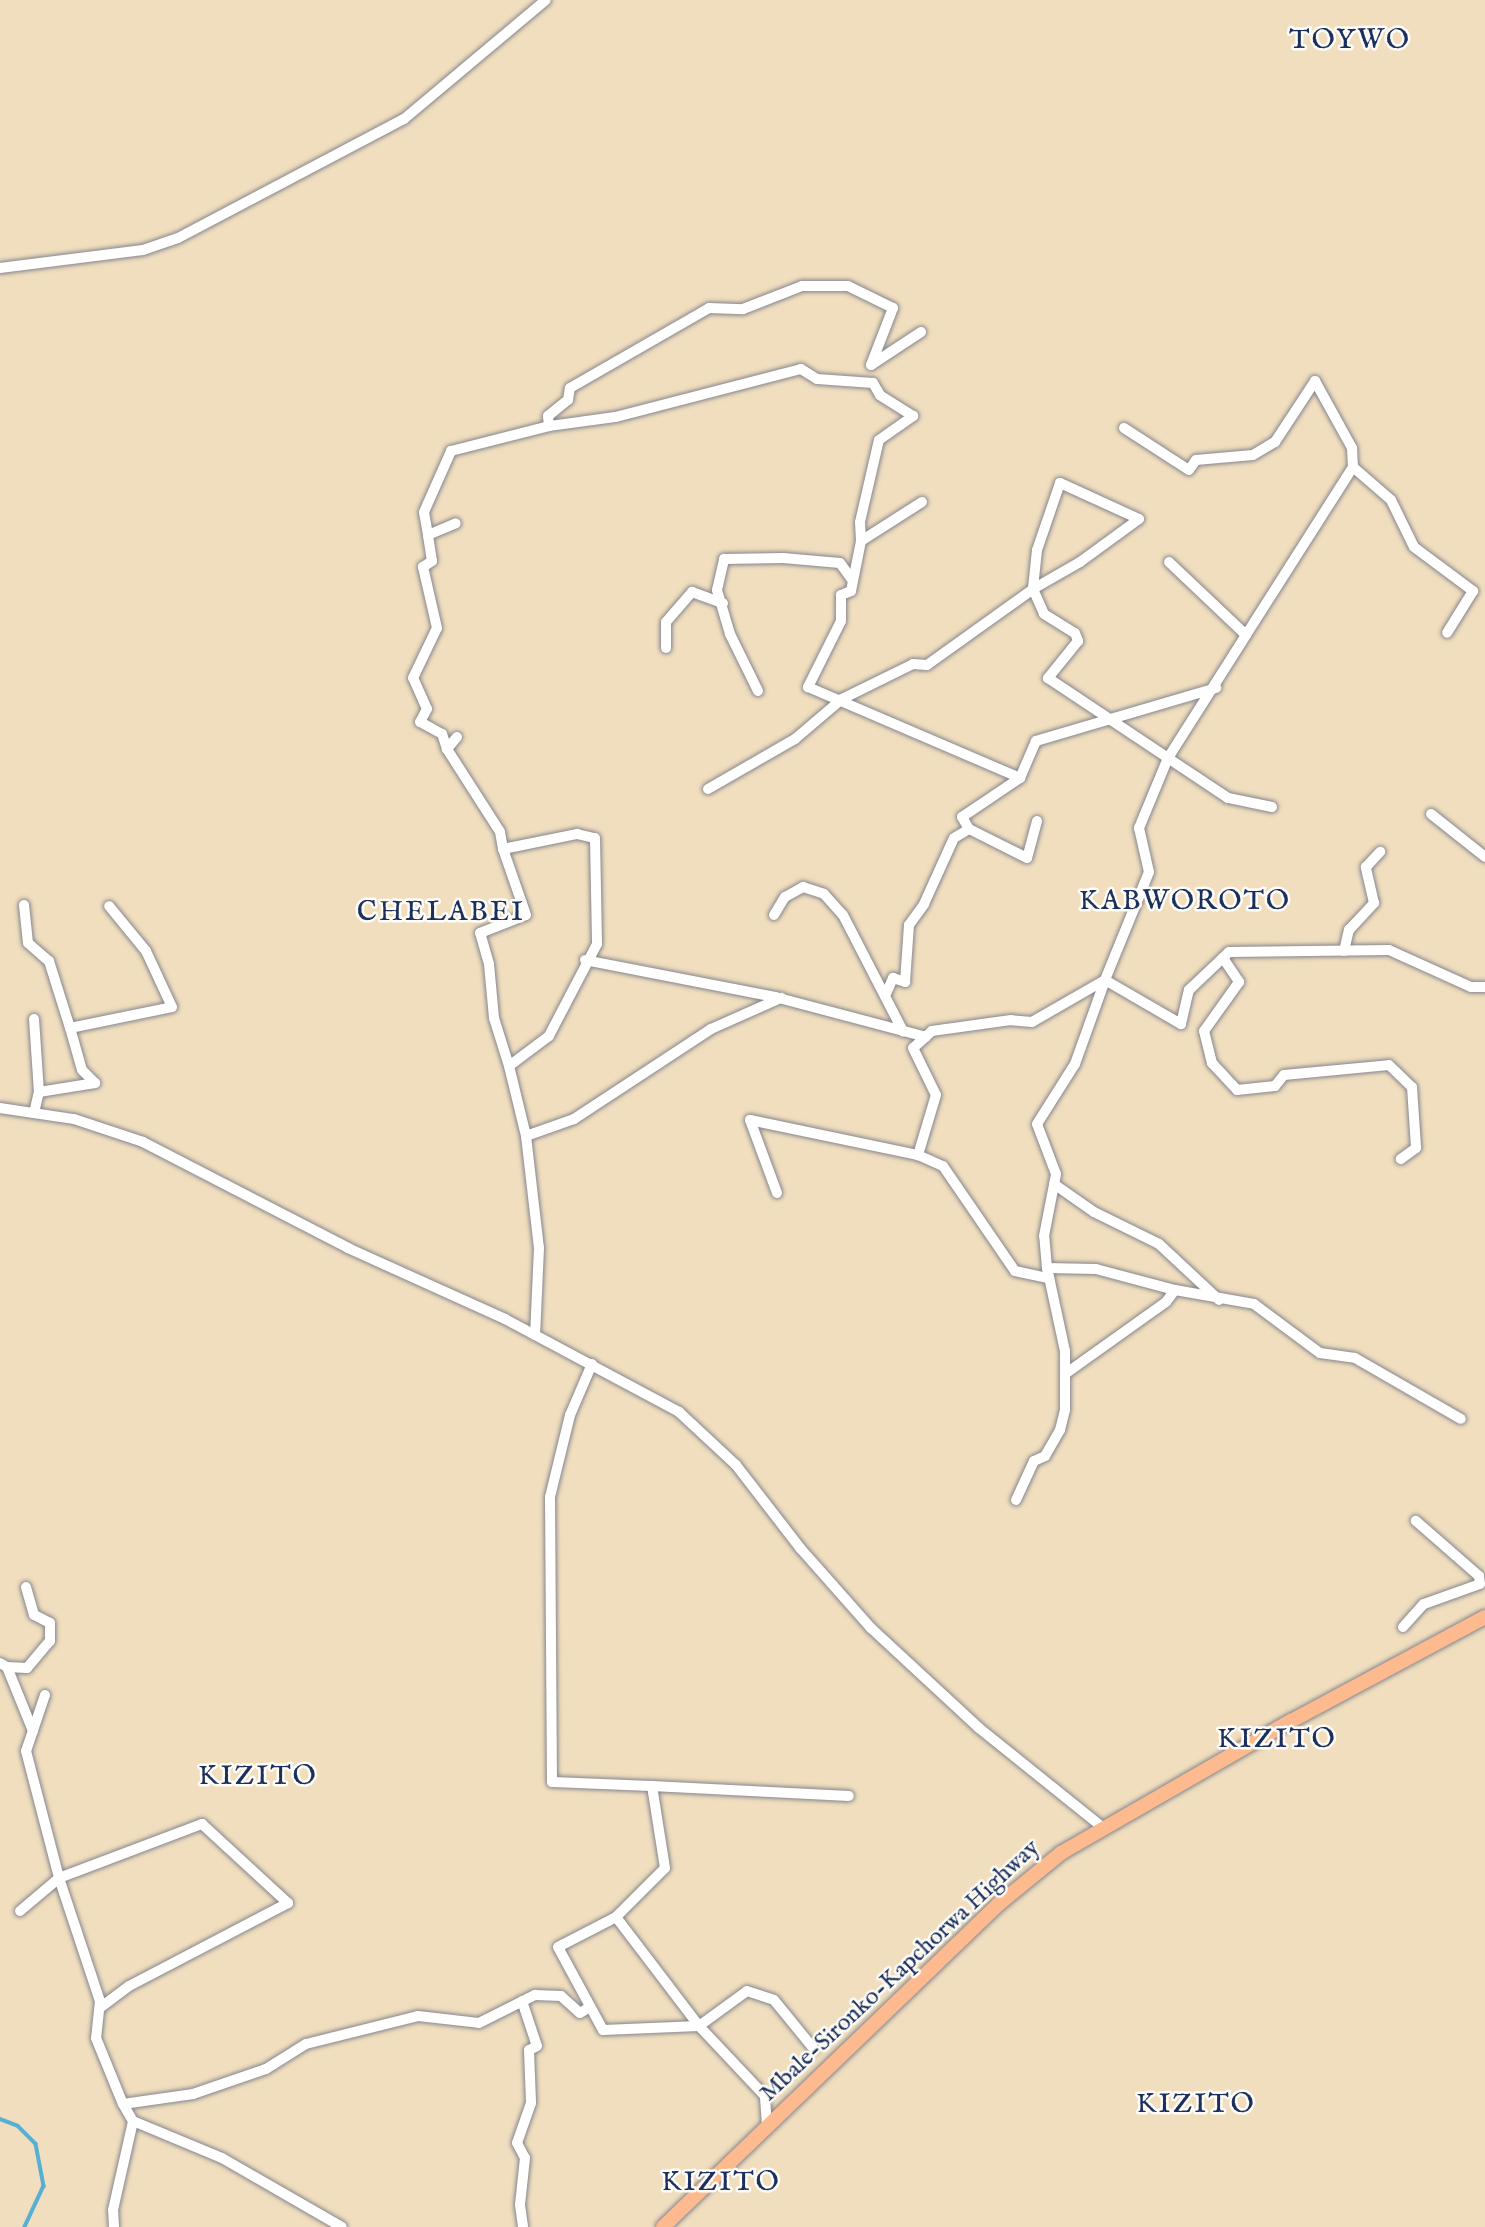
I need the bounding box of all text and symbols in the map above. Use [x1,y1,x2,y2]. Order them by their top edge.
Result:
district label: TOYWO [1290,24,1410,58]
district label: KABWOROTO [1080,885,1290,919]
district label: CHELABEI [358,896,524,930]
district label: KIZITO [1218,1723,1336,1757]
district label: KIZITO [199,1760,317,1794]
street label: Mbale-Sironko-Kapchorwa Highway [754,1834,1046,2108]
district label: KIZITO [1137,2088,1255,2122]
district label: KIZITO [662,2166,780,2200]

